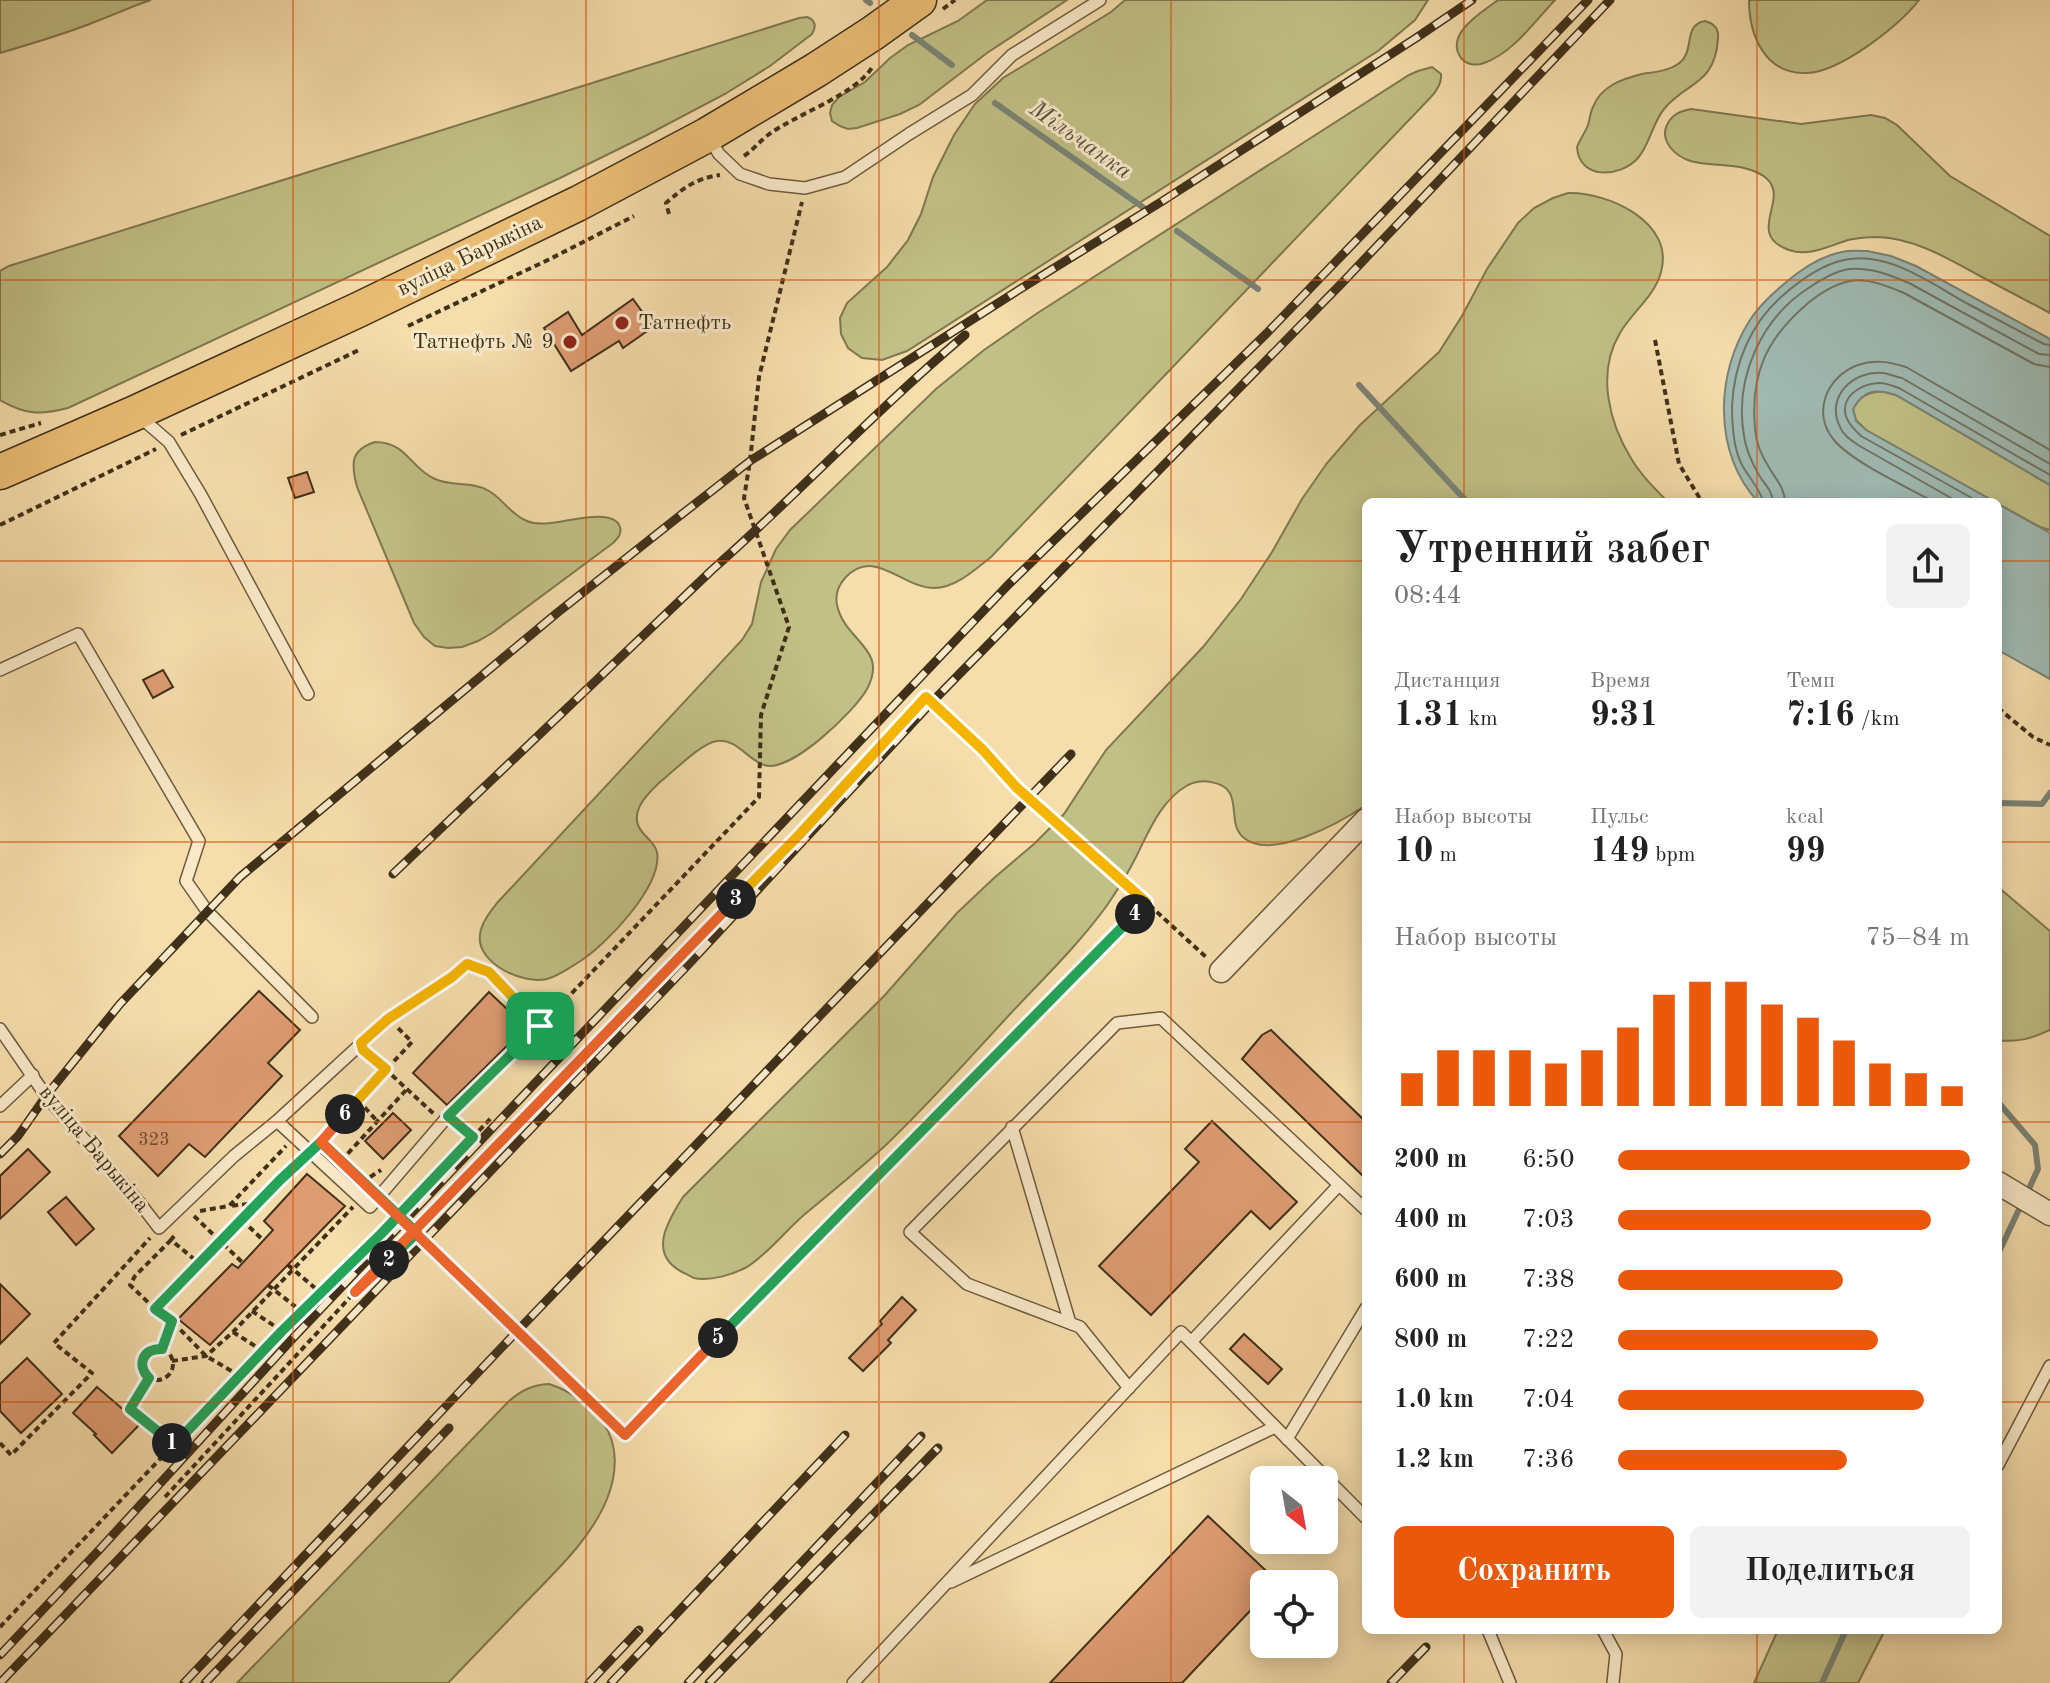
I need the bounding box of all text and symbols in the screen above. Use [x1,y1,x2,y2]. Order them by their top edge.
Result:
water label: Мільчанка [1024,97,1136,185]
street label: вуліца Барыкіна [394,211,546,301]
place label: Татнефть [638,312,731,334]
marker: Татнефть [613,314,631,332]
place label: Татнефть № 9 [412,331,554,353]
marker: Татнефть № 9 [561,333,579,351]
button: share [1886,524,1970,608]
text: Утренний забег [1394,528,1710,572]
text: 08:44 [1394,583,1462,609]
text: Дистанция [1394,670,1500,692]
text: Время [1590,670,1651,692]
text: Темп [1786,670,1835,692]
text: 1.31 [1394,699,1463,733]
text: 9:31 [1590,699,1659,733]
text: 7:16 [1786,699,1855,733]
text: km [1463,708,1498,730]
text: /km [1855,708,1900,730]
text: Набор высоты [1394,806,1532,828]
text: Пульс [1590,806,1649,828]
text: kcal [1786,806,1824,828]
text: 10 [1394,835,1433,869]
text: 149 [1590,835,1649,869]
text: 99 [1786,835,1825,869]
text: m [1433,844,1457,866]
text: bpm [1649,844,1695,866]
pin: 3 [716,879,756,919]
text: 3 [730,888,742,910]
pin: 4 [1115,894,1155,934]
text: 4 [1129,903,1141,925]
text: Набор высоты [1394,925,1557,951]
text: 75–84 m [1866,925,1970,951]
pin [506,992,574,1060]
icon: arrive [518,1004,562,1048]
street label: вуліца Барыкіна [35,1081,153,1217]
pin: 6 [325,1094,365,1134]
text: 6 [339,1103,351,1125]
house number: 323 [138,1131,170,1149]
text: 200 m [1394,1147,1467,1173]
text: 6:50 [1522,1147,1575,1173]
text: 400 m [1394,1207,1467,1233]
text: 7:03 [1522,1207,1575,1233]
pin: 2 [369,1240,409,1280]
text: 2 [383,1249,395,1271]
text: 600 m [1394,1267,1467,1293]
text: 7:38 [1522,1267,1575,1293]
pin: 5 [698,1318,738,1358]
text: 5 [712,1327,724,1349]
text: 800 m [1394,1327,1467,1353]
text: 7:22 [1522,1327,1575,1353]
text: 1.0 km [1394,1387,1474,1413]
text: 7:04 [1522,1387,1575,1413]
pin: 1 [152,1423,192,1463]
text: 1 [166,1432,178,1454]
text: 1.2 km [1394,1447,1474,1473]
text: 7:36 [1522,1447,1575,1473]
north arrow [1250,1466,1338,1554]
map controls [1250,1466,1338,1658]
button: Сохранить [1394,1526,1674,1618]
button: Поделиться [1690,1526,1970,1618]
button: locate [1250,1570,1338,1658]

